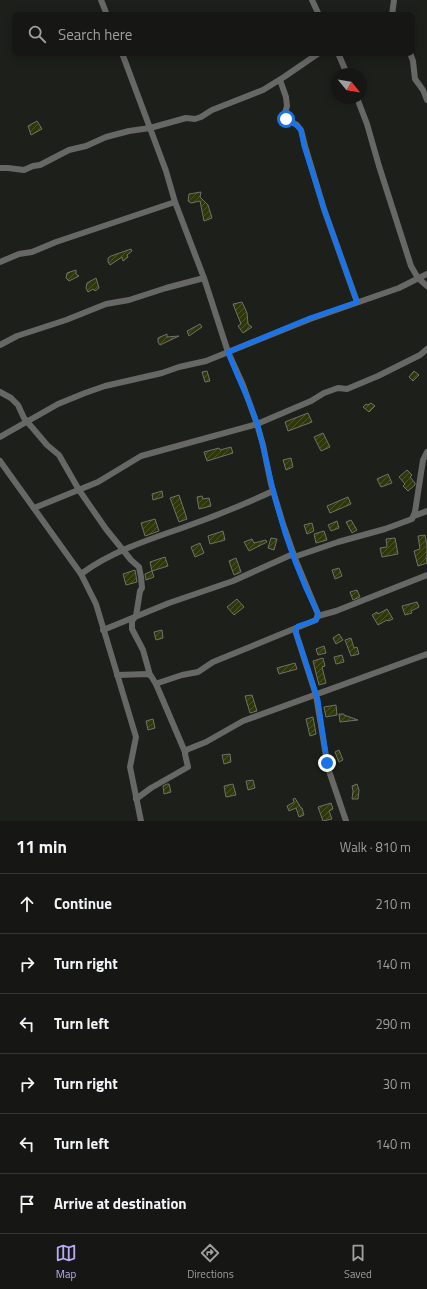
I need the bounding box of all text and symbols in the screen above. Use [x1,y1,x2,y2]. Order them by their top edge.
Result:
search box [12,12,415,56]
icon: search [26,23,48,45]
text: Search here [58,23,132,46]
north arrow [331,68,367,104]
route start [277,110,295,128]
route end [318,754,336,772]
text: 11 min [16,834,67,860]
text: Walk · 810 m [340,837,411,857]
text: Continue [54,892,112,915]
icon: ahead [16,893,38,915]
text: 210 m [375,894,411,914]
text: Turn right [54,952,118,975]
icon: right [16,953,38,975]
text: 140 m [375,954,411,974]
text: Turn left [54,1012,109,1035]
icon: left [16,1013,38,1035]
text: 290 m [375,1014,411,1034]
text: Turn right [54,1072,118,1095]
icon: right [16,1073,38,1095]
text: 30 m [383,1074,411,1094]
text: Turn left [54,1132,109,1155]
icon: left [16,1133,38,1155]
text: 140 m [375,1134,411,1154]
text: Arrive at destination [54,1192,187,1215]
icon: arrive [16,1193,38,1215]
tab: Map [55,1242,77,1282]
tab: Directions [187,1242,234,1282]
tab: Saved [344,1242,372,1282]

